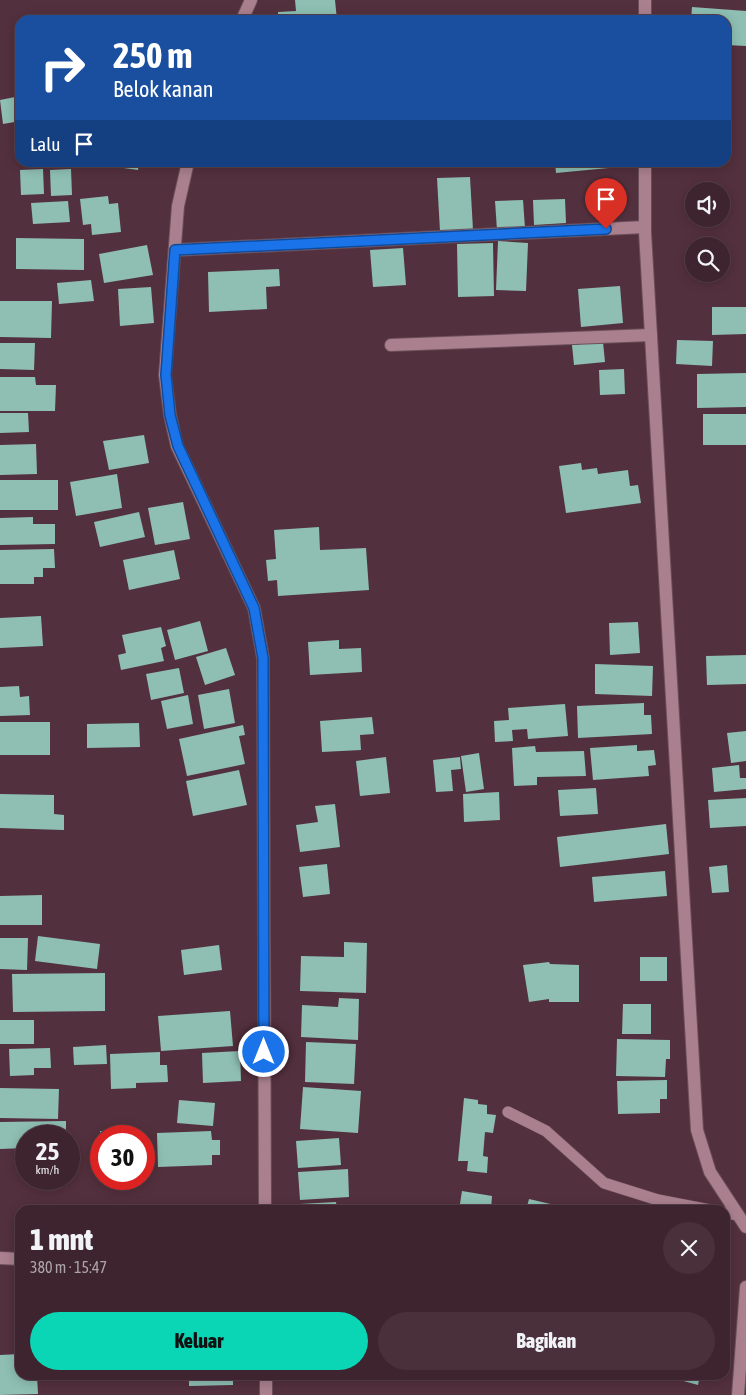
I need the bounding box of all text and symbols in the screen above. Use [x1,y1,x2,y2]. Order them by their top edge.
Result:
icon: right [30,35,95,100]
text: 250 m [113,35,192,75]
text: Belok kanan [113,76,214,102]
icon: arrive [70,130,98,158]
text: Lalu [30,133,60,155]
pin [585,178,627,229]
map controls [685,182,730,282]
button: sound [685,182,730,227]
icon: arrive [592,185,620,213]
button: search [685,237,730,282]
position arrow [237,1025,289,1077]
speed limit sign: 30 [90,1125,155,1190]
text: 25 [36,1137,59,1165]
text: km/h [36,1163,59,1177]
text: 1 mnt [30,1222,93,1256]
button: close [663,1222,715,1274]
text: 380 m · 15:47 [30,1258,107,1276]
button: Keluar [30,1312,368,1370]
button: Bagikan [378,1312,715,1370]

